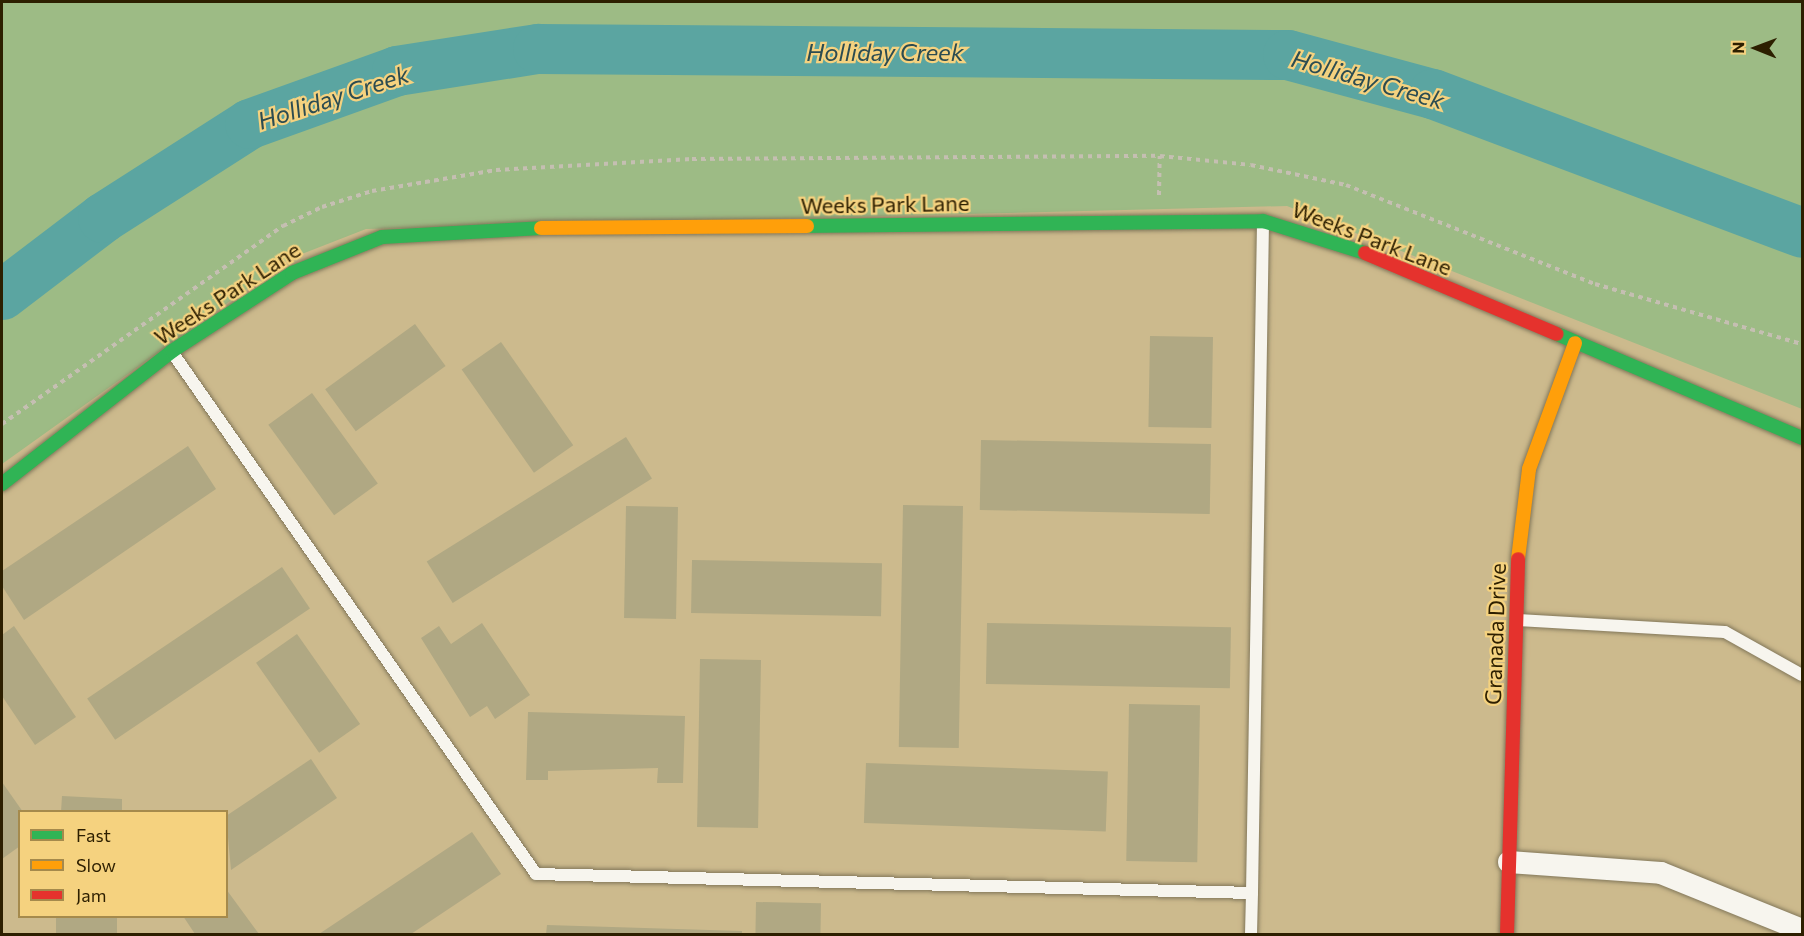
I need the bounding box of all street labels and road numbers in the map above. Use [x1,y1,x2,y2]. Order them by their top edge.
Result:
street label: Weeks Park Lane [800,189,970,219]
street label: Weeks Park Lane [1288,195,1456,281]
street label: Weeks Park Lane [149,236,305,350]
street label: Granada Drive [1479,563,1511,705]

